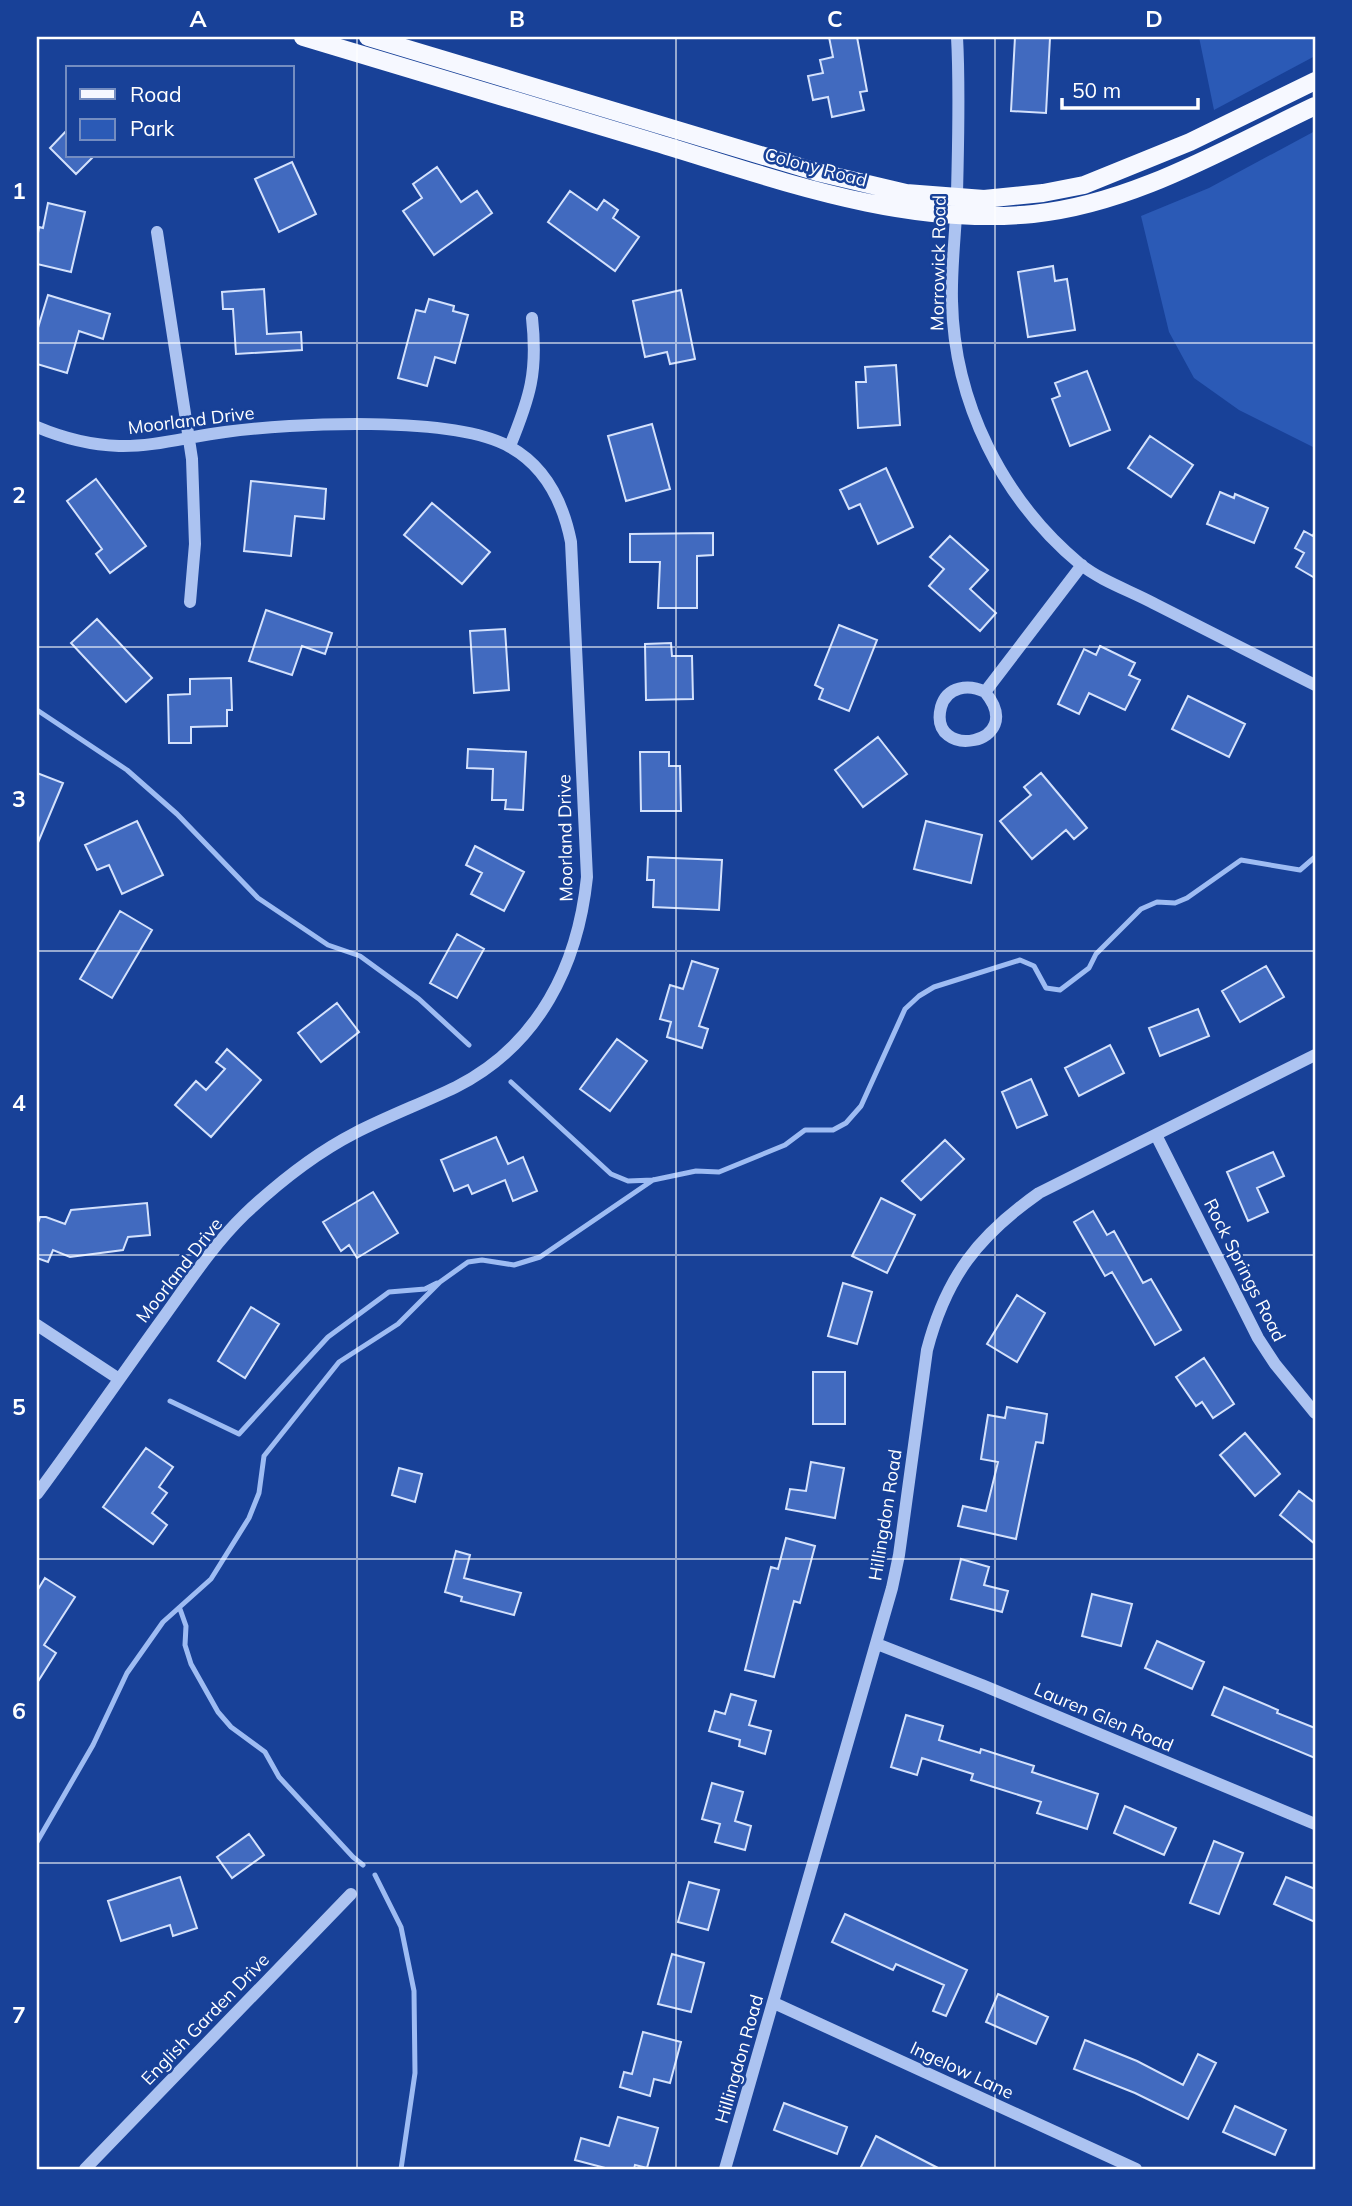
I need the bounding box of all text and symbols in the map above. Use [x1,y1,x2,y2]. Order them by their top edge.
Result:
text: A [189,4,207,33]
text: B [509,4,525,33]
text: C [827,4,843,33]
text: D [1145,4,1163,33]
legend [66,66,294,158]
scale bar [1062,66,1198,110]
text: 50 m [1072,77,1121,103]
text: Road [130,81,181,107]
text: Park [130,115,174,141]
street label: Colony Road [762,142,870,192]
text: 1 [12,176,26,205]
street label: Morrowick Road [925,195,951,331]
street label: Moorland Drive [126,401,256,439]
text: 2 [12,480,26,509]
street label: Moorland Drive [552,774,578,902]
text: 3 [12,784,26,813]
text: 4 [12,1088,26,1117]
street label: Rock Springs Road [1199,1195,1291,1345]
street label: Moorland Drive [131,1213,227,1327]
text: 5 [12,1392,26,1421]
street label: Hillingdon Road [863,1448,907,1582]
street label: Lauren Glen Road [1031,1677,1177,1757]
text: 6 [12,1696,26,1725]
street label: English Garden Drive [136,1948,274,2090]
street label: Hillingdon Road [710,1992,768,2126]
text: 7 [12,2000,26,2029]
street label: Ingelow Lane [907,2036,1017,2104]

